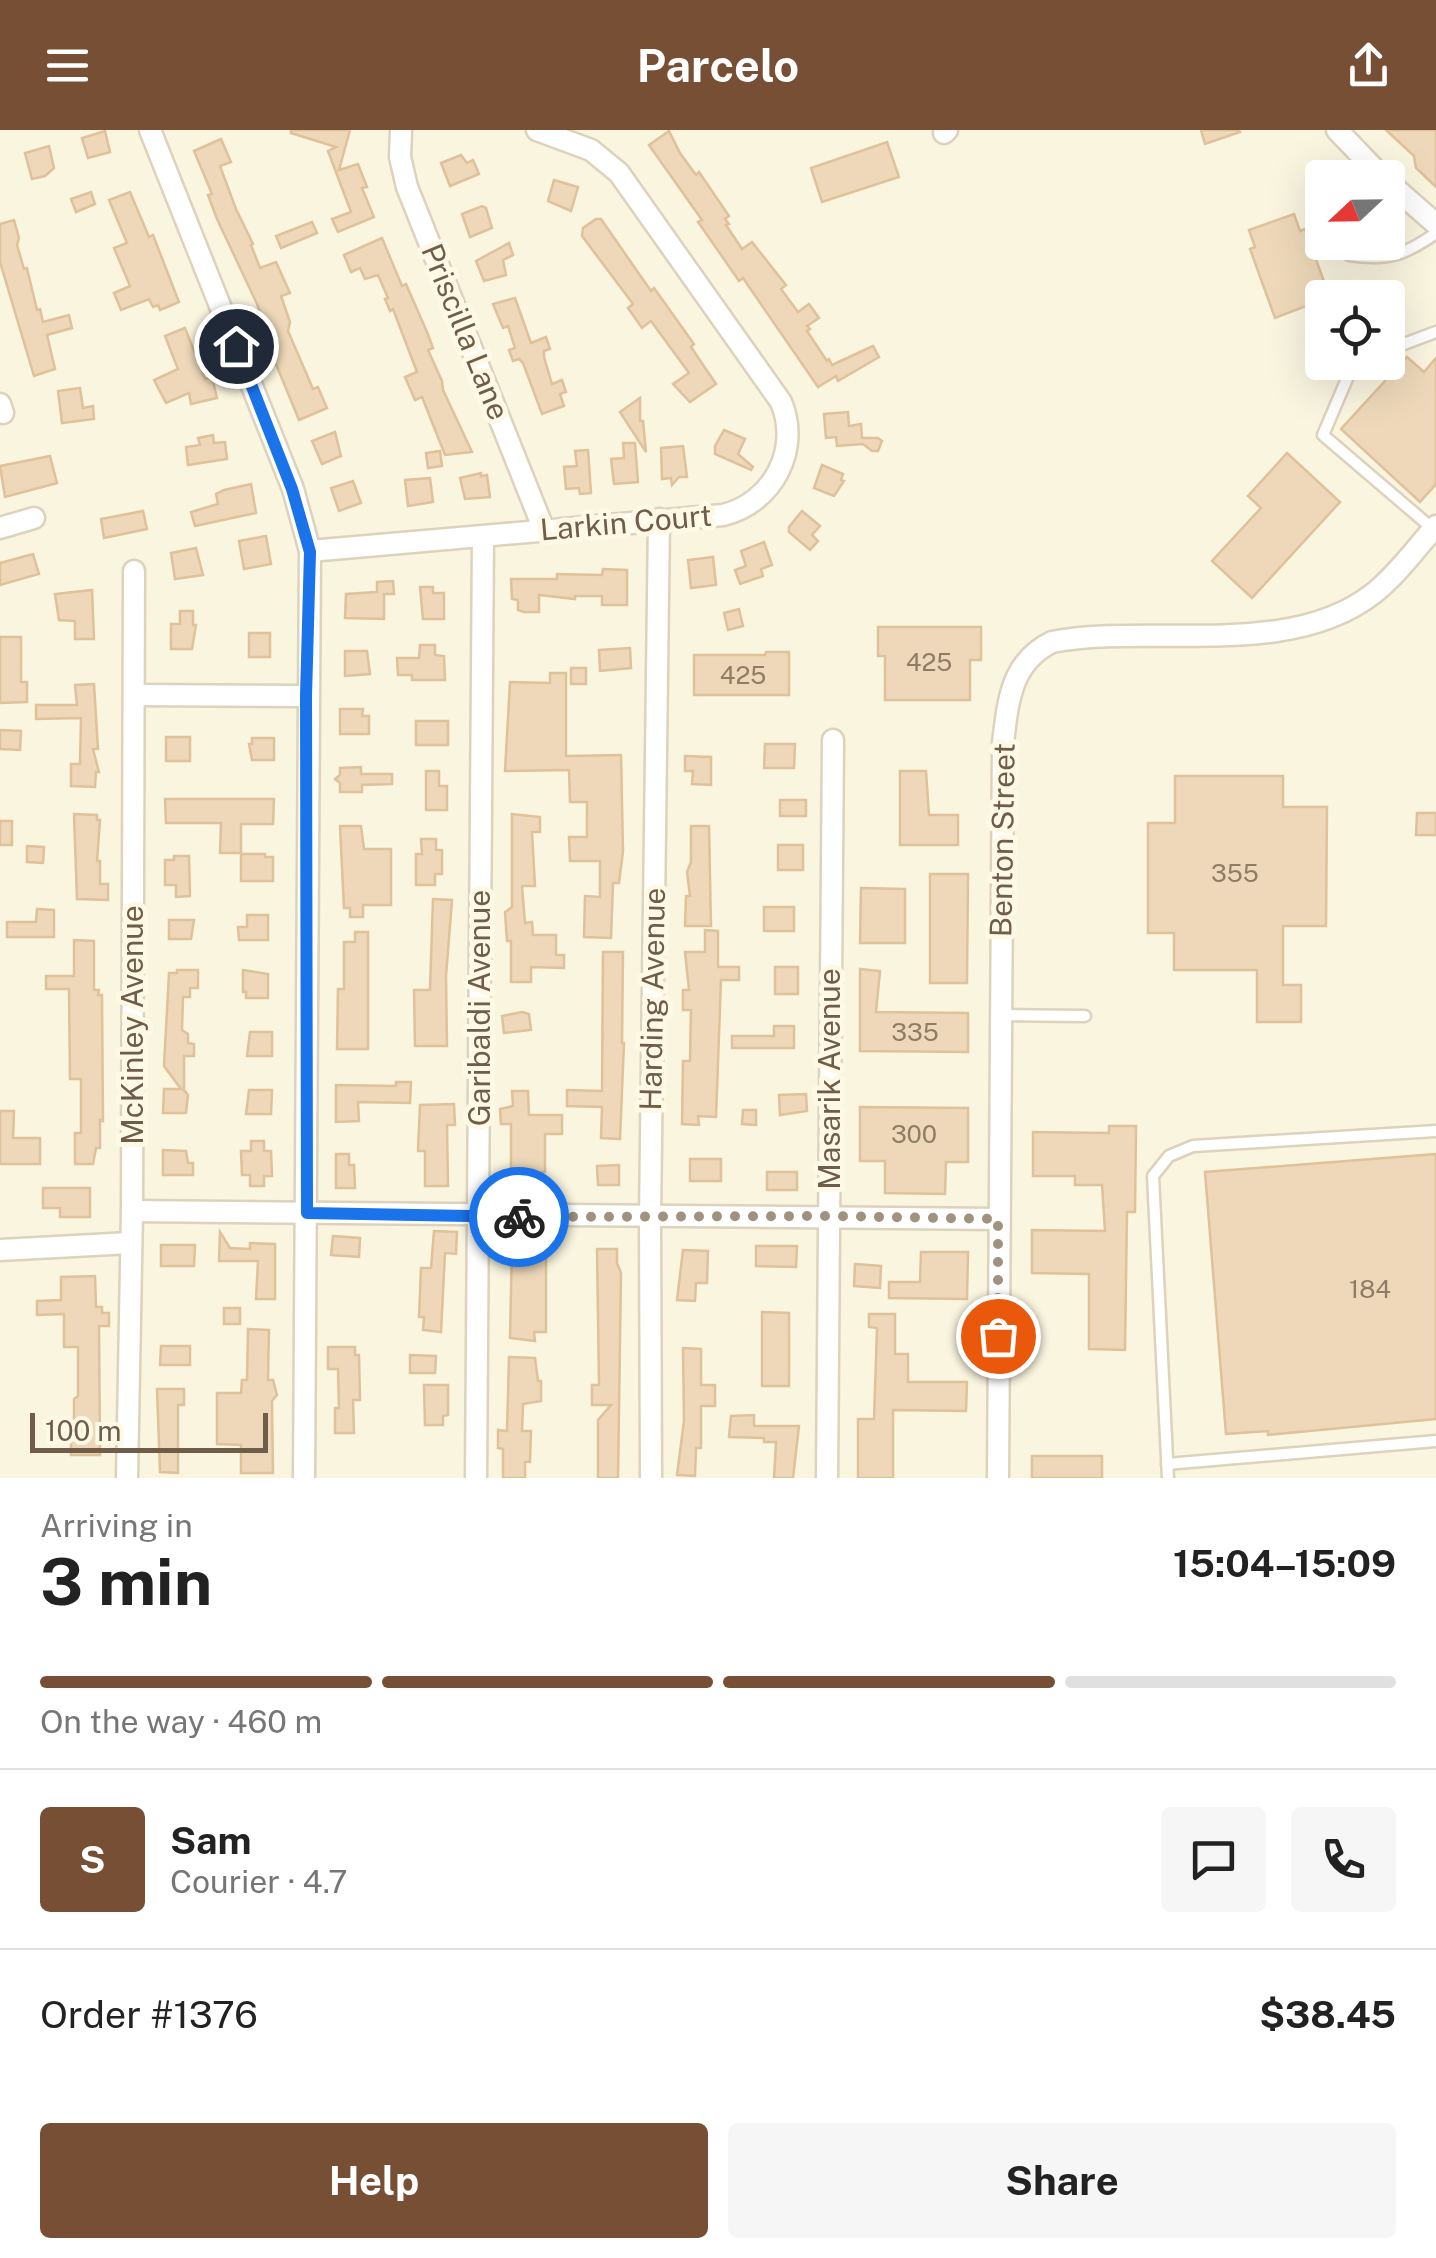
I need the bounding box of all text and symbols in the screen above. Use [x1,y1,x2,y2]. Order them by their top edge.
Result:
icon: menu [40,38,95,93]
icon: share [1341,38,1396,93]
text: Parcelo [637,39,799,92]
north arrow [1305,160,1405,260]
map controls [1305,160,1405,380]
street label: Priscilla Lane [414,238,518,425]
button: locate [1305,280,1405,380]
pin [194,304,279,389]
icon: home [209,319,264,374]
street label: Larkin Court [539,497,713,547]
house number: 425 [906,647,952,677]
house number: 425 [720,660,766,690]
street label: Benton Street [982,743,1022,937]
house number: 355 [1211,858,1259,888]
street label: Harding Avenue [632,887,672,1111]
street label: Garibaldi Avenue [461,890,497,1126]
street label: McKinley Avenue [114,905,150,1145]
street label: Masarik Avenue [811,968,847,1190]
house number: 335 [891,1017,939,1047]
house number: 300 [891,1119,937,1149]
courier [469,1167,569,1267]
icon: bike [492,1190,547,1245]
house number: 184 [1349,1274,1391,1304]
pin [956,1294,1041,1379]
icon: bag [971,1309,1026,1364]
scale bar [30,1408,268,1452]
text: 100 m [45,1414,122,1447]
text: Arriving in [40,1507,193,1544]
text: 15:04–15:09 [1173,1541,1396,1586]
text: 3 min [40,1543,212,1620]
text: On the way · 460 m [40,1703,322,1740]
button: chat [1161,1807,1266,1912]
button: phone [1291,1807,1396,1912]
text: Sam [170,1818,252,1863]
text: S [79,1837,106,1882]
text: Courier · 4.7 [170,1863,347,1900]
text: Order #1376 [40,1992,258,2037]
text: $38.45 [1259,1992,1396,2037]
button: Help [40,2123,708,2238]
button: Share [728,2123,1396,2238]

